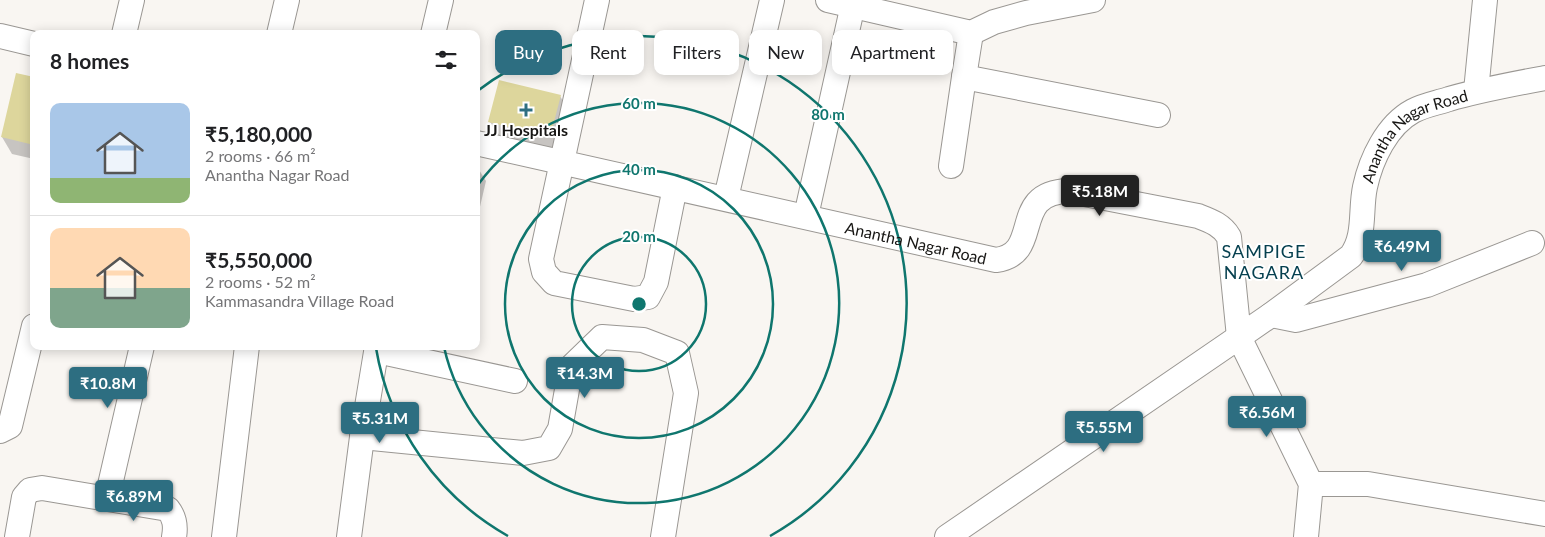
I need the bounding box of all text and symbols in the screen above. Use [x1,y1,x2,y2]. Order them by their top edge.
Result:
chip: Buy [495,30,562,75]
chip: Rent [572,30,644,75]
chip: Filters [654,30,739,75]
chip: New [749,30,822,75]
chip: Apartment [832,30,953,75]
icon: filters [432,46,460,74]
text: 8 homes [50,48,129,73]
street label: Anantha Nagar Road [1357,85,1470,185]
text: 60 m [622,94,656,112]
marker: JJ Hospitals [519,103,533,117]
text: 80 m [811,105,845,123]
place label: JJ Hospitals [484,120,568,139]
text: ₹5,180,000 [205,121,312,146]
icon: home [90,123,150,183]
text: 2 rooms · 66 m² [205,146,316,165]
text: 40 m [622,160,656,178]
text: Anantha Nagar Road [205,165,349,184]
pin: ₹5.18M [1059,174,1141,217]
text: ₹5.18M [1072,181,1128,200]
street label: Anantha Nagar Road [843,217,989,267]
text: 20 m [622,227,656,245]
pin: ₹6.49M [1361,230,1443,272]
text: ₹6.49M [1374,236,1430,255]
district label: SAMPIGE NAGARA [1222,240,1306,283]
text: ₹5,550,000 [205,247,312,272]
icon: home [90,248,150,308]
text: 2 rooms · 52 m² [205,272,316,291]
text: Kammasandra Village Road [205,291,394,310]
centre of rings [630,295,648,313]
pin: ₹14.3M [544,356,626,399]
text: ₹14.3M [557,363,613,382]
pin: ₹10.8M [67,366,149,409]
text: ₹10.8M [80,373,136,392]
pin: ₹6.56M [1226,396,1308,438]
pin: ₹5.31M [339,402,421,444]
text: ₹6.56M [1239,402,1295,421]
text: ₹5.31M [352,408,408,427]
pin: ₹5.55M [1063,410,1145,453]
text: ₹5.55M [1076,417,1132,436]
pin: ₹6.89M [93,480,175,522]
text: ₹6.89M [106,486,162,505]

